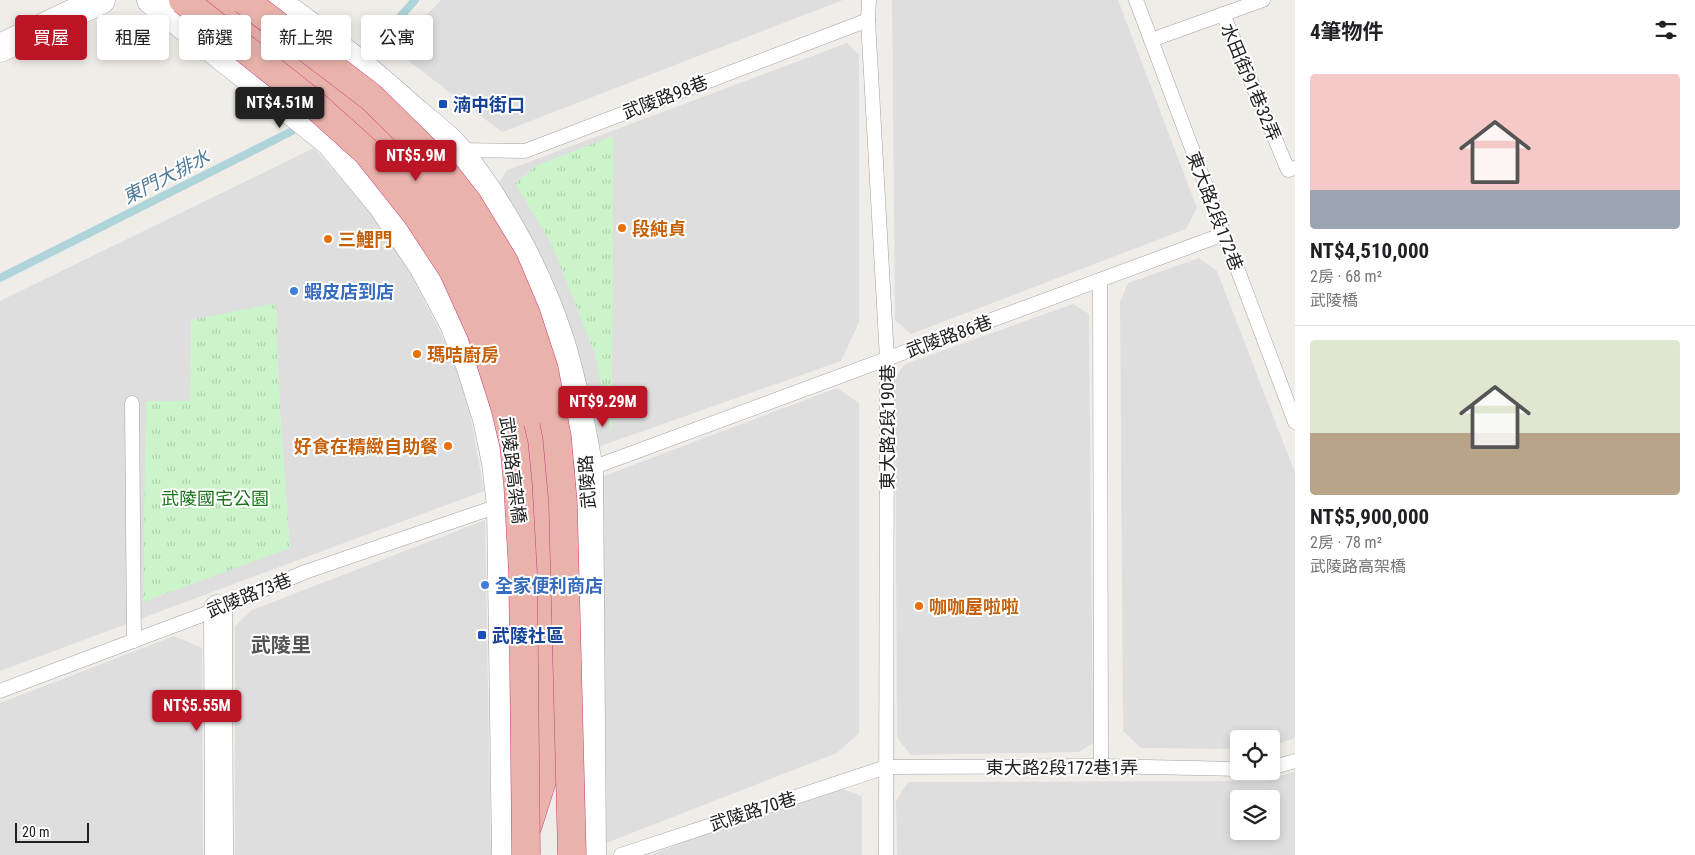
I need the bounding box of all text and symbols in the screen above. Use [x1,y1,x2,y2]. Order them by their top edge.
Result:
chip: 買屋 [15,15,87,60]
chip: 租屋 [97,15,169,60]
chip: 篩選 [179,15,251,60]
chip: 新上架 [261,15,351,60]
chip: 公寓 [361,15,433,60]
icon: filters [1652,16,1680,44]
street label: 水田街91巷32弄 [1217,20,1285,144]
text: 4筆物件 [1310,20,1384,44]
street label: 武陵路98巷 [619,71,711,123]
pin: NT$4.51M [228,86,332,129]
text: NT$4.51M [246,93,314,112]
place label: 湳中街口 [453,94,525,115]
marker: 湳中街口 [437,98,449,110]
icon: home [1450,107,1540,197]
pin: NT$5.9M [370,140,462,182]
water label: 東門大排水 [118,145,214,209]
text: NT$5.9M [386,146,446,165]
street label: 東大路2段172巷 [1183,149,1247,273]
place label: 段純貞 [632,218,686,239]
marker: 段純貞 [616,222,628,234]
place label: 三鯉門 [338,229,392,250]
marker: 三鯉門 [322,233,334,245]
text: NT$4,510,000 [1310,239,1429,263]
text: 2房 · 68 m² [1310,267,1382,286]
place label: 蝦皮店到店 [304,281,394,302]
marker: 蝦皮店到店 [288,285,300,297]
text: 武陵橋 [1310,291,1358,310]
street label: 武陵路86巷 [903,311,995,361]
place label: 瑪咭廚房 [427,344,499,365]
marker: 瑪咭廚房 [411,348,423,360]
street label: 東大路2段190巷 [877,364,898,490]
icon: home [1450,372,1540,462]
pin: NT$9.29M [551,386,655,428]
text: NT$9.29M [569,392,637,411]
street label: 武陵路高架橋 [496,415,530,525]
place label: 好食在精緻自助餐 [294,436,438,457]
marker: 好食在精緻自助餐 [442,440,454,452]
street label: 武陵路 [575,454,599,510]
park label: 武陵國宅公園 [161,488,269,509]
text: NT$5,900,000 [1310,505,1429,529]
text: 2房 · 78 m² [1310,533,1382,552]
text: 武陵路高架橋 [1310,557,1406,576]
street label: 武陵路73巷 [203,568,295,622]
place label: 全家便利商店 [495,575,603,596]
marker: 全家便利商店 [479,579,491,591]
place label: 咖咖屋啦啦 [929,596,1019,617]
marker: 咖咖屋啦啦 [913,600,925,612]
place label: 武陵社區 [492,625,564,646]
marker: 武陵社區 [476,629,488,641]
district label: 武陵里 [251,633,311,657]
pin: NT$5.55M [145,690,249,732]
text: NT$5.55M [163,696,231,715]
map controls [1230,730,1280,840]
button: locate [1230,730,1280,780]
street label: 東大路2段172巷1弄 [986,757,1138,778]
street label: 武陵路70巷 [707,787,799,835]
button: layers [1230,790,1280,840]
scale bar [15,820,89,843]
text: 20 m [22,824,50,840]

